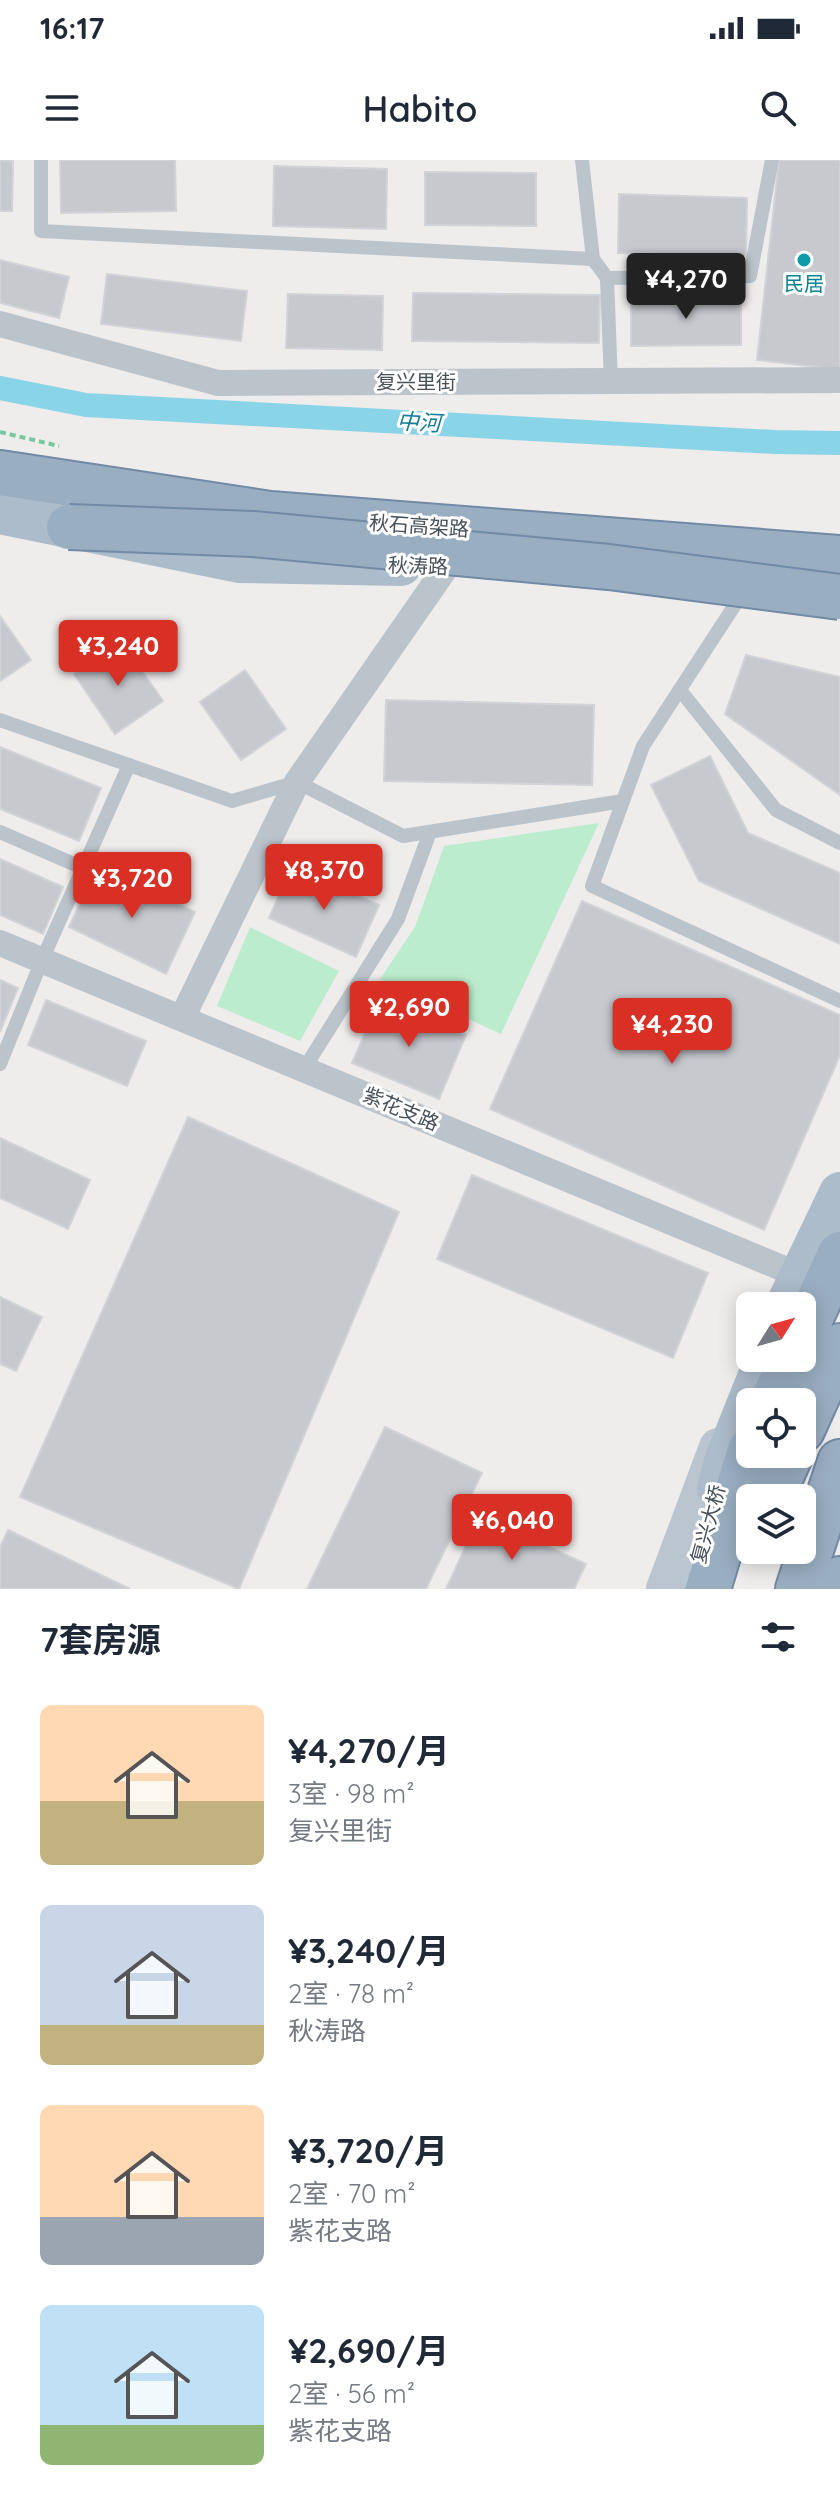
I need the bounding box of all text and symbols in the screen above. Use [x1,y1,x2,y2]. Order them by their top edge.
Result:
text: 16:17 [40,9,105,47]
icon: menu [40,86,84,130]
text: Habito [363,86,477,131]
icon: search [756,86,800,130]
marker: 民居 [795,251,813,269]
pin: ¥4,270 [621,253,751,321]
text: ¥4,270 [645,262,727,295]
place label: 民居 [784,271,824,296]
street label: 复兴里街 [376,369,456,394]
water label: 中河 [396,407,446,437]
street label: 秋石高架路 [368,510,470,541]
street label: 秋涛路 [388,552,448,579]
pin: ¥3,240 [53,620,183,688]
text: ¥3,240 [77,629,159,662]
pin: ¥8,370 [259,844,389,912]
pin: ¥3,720 [67,852,197,920]
text: ¥8,370 [283,853,365,886]
text: ¥3,720 [91,861,173,894]
pin: ¥2,690 [344,981,474,1049]
text: ¥2,690 [368,990,450,1023]
pin: ¥4,230 [607,998,737,1066]
text: ¥4,230 [631,1007,713,1040]
street label: 紫花支路 [359,1081,443,1136]
north arrow [736,1292,816,1372]
map controls [736,1292,816,1564]
button: locate [736,1388,816,1468]
street label: 复兴大桥 [685,1482,730,1566]
button: layers [736,1484,816,1564]
pin: ¥6,040 [447,1494,577,1562]
text: ¥6,040 [470,1503,554,1536]
icon: filters [756,1615,800,1659]
text: 7套房源 [40,1618,161,1661]
text: ¥4,270/月 [288,1729,450,1772]
icon: home [104,1737,200,1833]
text: 3室 · 98 m² [288,1777,415,1810]
text: 复兴里街 [288,1814,392,1847]
text: ¥3,240/月 [288,1929,449,1972]
icon: home [104,1937,200,2033]
text: 2室 · 78 m² [288,1977,414,2010]
text: 秋涛路 [288,2014,366,2047]
text: ¥3,720/月 [288,2129,448,2172]
icon: home [104,2137,200,2233]
text: 2室 · 70 m² [288,2177,416,2210]
text: 紫花支路 [288,2214,392,2247]
text: ¥2,690/月 [288,2329,449,2372]
icon: home [104,2337,200,2433]
text: 2室 · 56 m² [288,2377,415,2410]
text: 紫花支路 [288,2414,392,2447]

